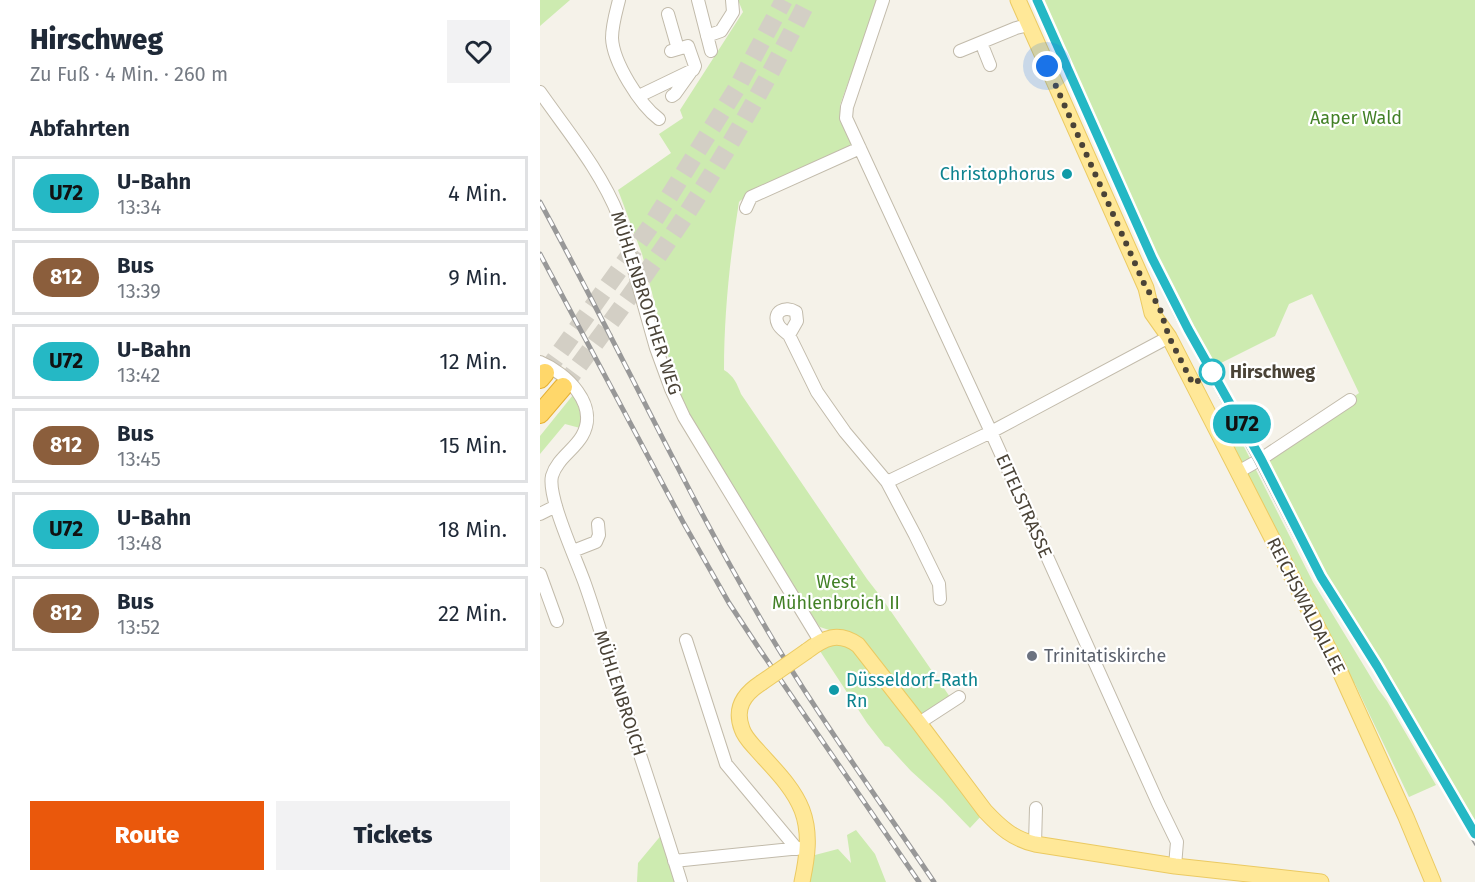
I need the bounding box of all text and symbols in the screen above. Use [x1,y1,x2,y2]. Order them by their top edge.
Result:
button: heart [447,20,510,83]
text: Hirschweg [30,23,163,56]
your location [1032,51,1062,81]
text: Zu Fuß · 4 Min. · 260 m [30,62,228,86]
park label: Aaper Wald [1310,107,1402,129]
text: Abfahrten [30,115,130,142]
place label: Christophorus [940,163,1055,185]
marker: Christophorus [1060,167,1074,181]
text: U-Bahn [117,168,191,195]
text: U72 [49,180,83,206]
text: 4 Min. [448,180,507,207]
text: 13:34 [117,195,161,219]
street label: MÜHLENBROICHER WEG [606,208,686,398]
text: Bus [117,252,154,279]
text: 812 [50,264,82,290]
text: 9 Min. [448,264,507,291]
text: 13:39 [117,279,161,303]
text: U-Bahn [117,336,191,363]
text: U72 [49,348,83,374]
text: 12 Min. [439,348,507,375]
marker: Hirschweg [1199,359,1225,385]
place label: Hirschweg [1230,361,1315,383]
text: 13:42 [117,363,160,387]
line badge: U72 [1208,404,1276,444]
text: U72 [1225,411,1259,437]
text: Bus [117,420,154,447]
text: 812 [50,432,82,458]
text: 15 Min. [439,432,507,459]
text: 13:45 [117,447,161,471]
street label: EITELSTRASSE [991,451,1057,561]
text: U-Bahn [117,504,191,531]
text: U72 [49,516,83,542]
text: 18 Min. [438,516,507,543]
text: 13:48 [117,531,162,555]
street label: REICHSWALDALLEE [1262,534,1350,678]
park label: West Mühlenbroich II [772,571,900,614]
text: Bus [117,588,154,615]
text: 812 [50,600,82,626]
text: 22 Min. [438,600,507,627]
text: 13:52 [117,615,160,639]
street label: MÜHLENBROICH [589,627,651,759]
place label: Trinitatiskirche [1044,645,1166,667]
marker: Trinitatiskirche [1025,649,1039,663]
place label: Düsseldorf-Rath Rn [846,669,978,712]
marker: Düsseldorf-Rath Rn [827,683,841,697]
button: Route [30,801,264,870]
button: Tickets [276,801,510,870]

